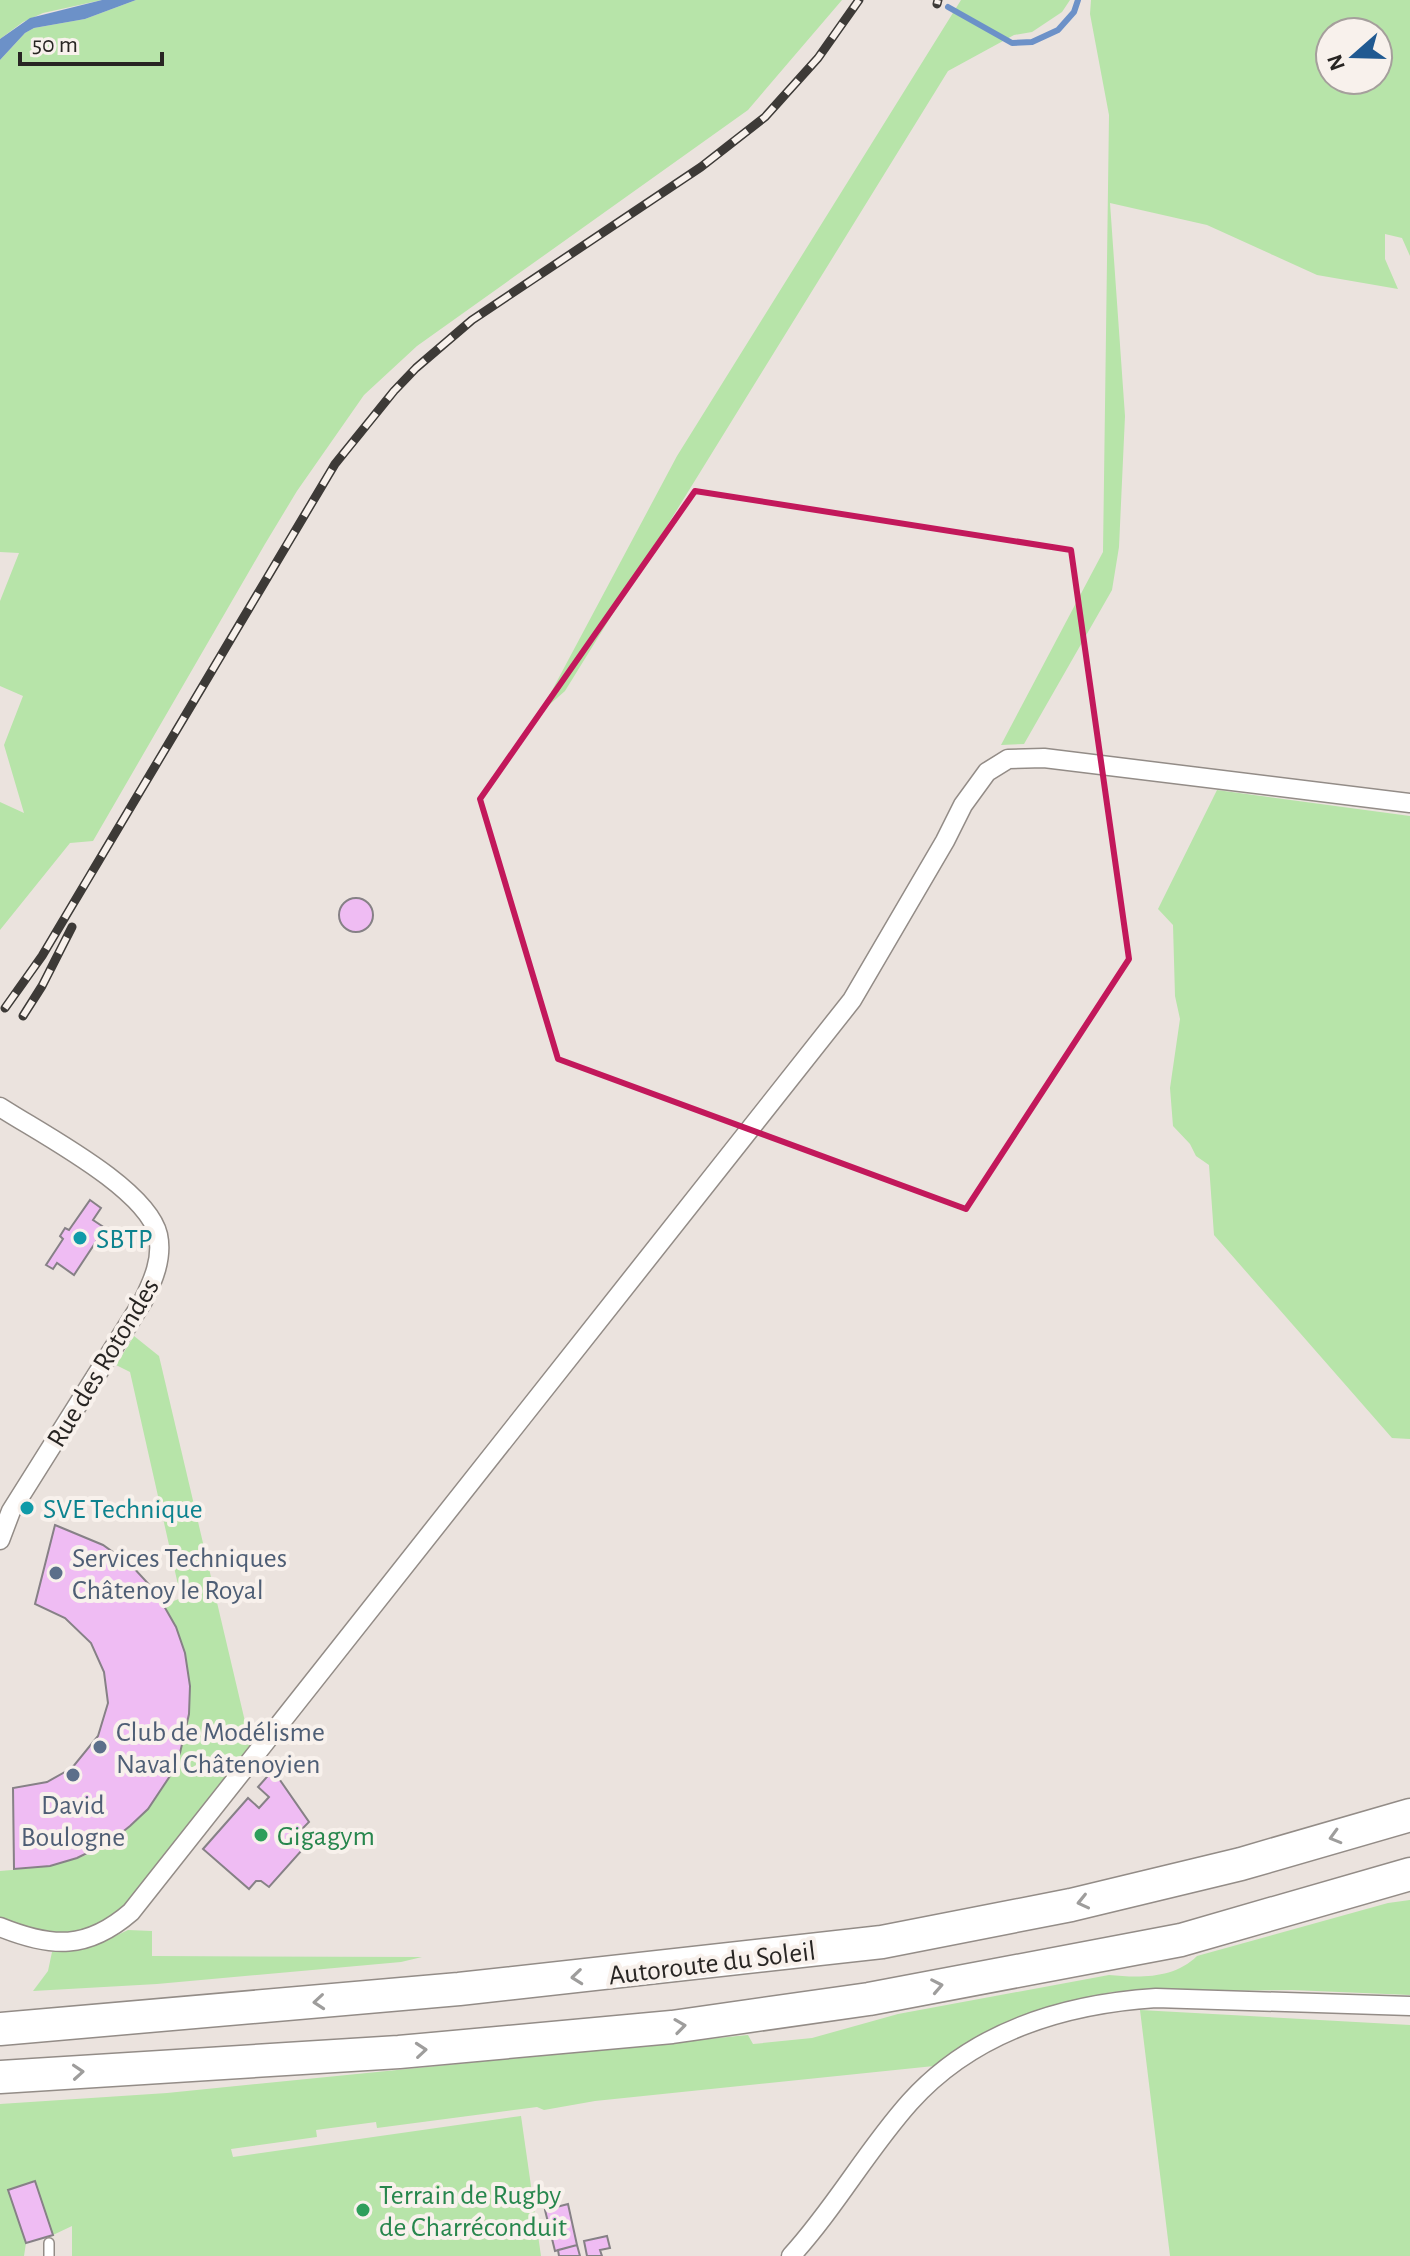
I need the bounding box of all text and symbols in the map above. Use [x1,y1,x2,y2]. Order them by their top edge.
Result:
scale bar [20,16,162,66]
north arrow [1314,16,1394,96]
text: 50 m [32,33,78,57]
text: N [1323,52,1349,73]
place label: SBTP [96,1226,153,1254]
marker: SBTP [71,1229,89,1247]
street label: Rue des Rotondes [42,1274,165,1452]
place label: SVE Technique [43,1496,203,1524]
marker: SVE Technique [18,1499,36,1517]
place label: Services Techniques Châtenoy le Royal [72,1545,287,1605]
marker: Services Techniques Châtenoy le Royal [47,1564,65,1582]
place label: Club de Modélisme Naval Châtenoyien [116,1719,325,1779]
marker: Club de Modélisme Naval Châtenoyien [91,1738,109,1756]
marker: David Boulogne [64,1766,82,1784]
place label: David Boulogne [21,1792,125,1852]
place label: Gigagym [277,1823,375,1851]
marker: Gigagym [252,1826,270,1844]
one-way arrow [1329,1828,1343,1844]
one-way arrow [1077,1892,1091,1909]
street label: Autoroute du Soleil [607,1937,817,1991]
one-way arrow [571,1969,584,1986]
one-way arrow [930,1978,944,1995]
one-way arrow [312,1994,325,2011]
one-way arrow [673,2018,687,2035]
one-way arrow [415,2042,428,2059]
one-way arrow [72,2064,85,2081]
place label: Terrain de Rugby de Charréconduit [379,2182,567,2242]
marker: Terrain de Rugby de Charréconduit [354,2201,372,2219]

